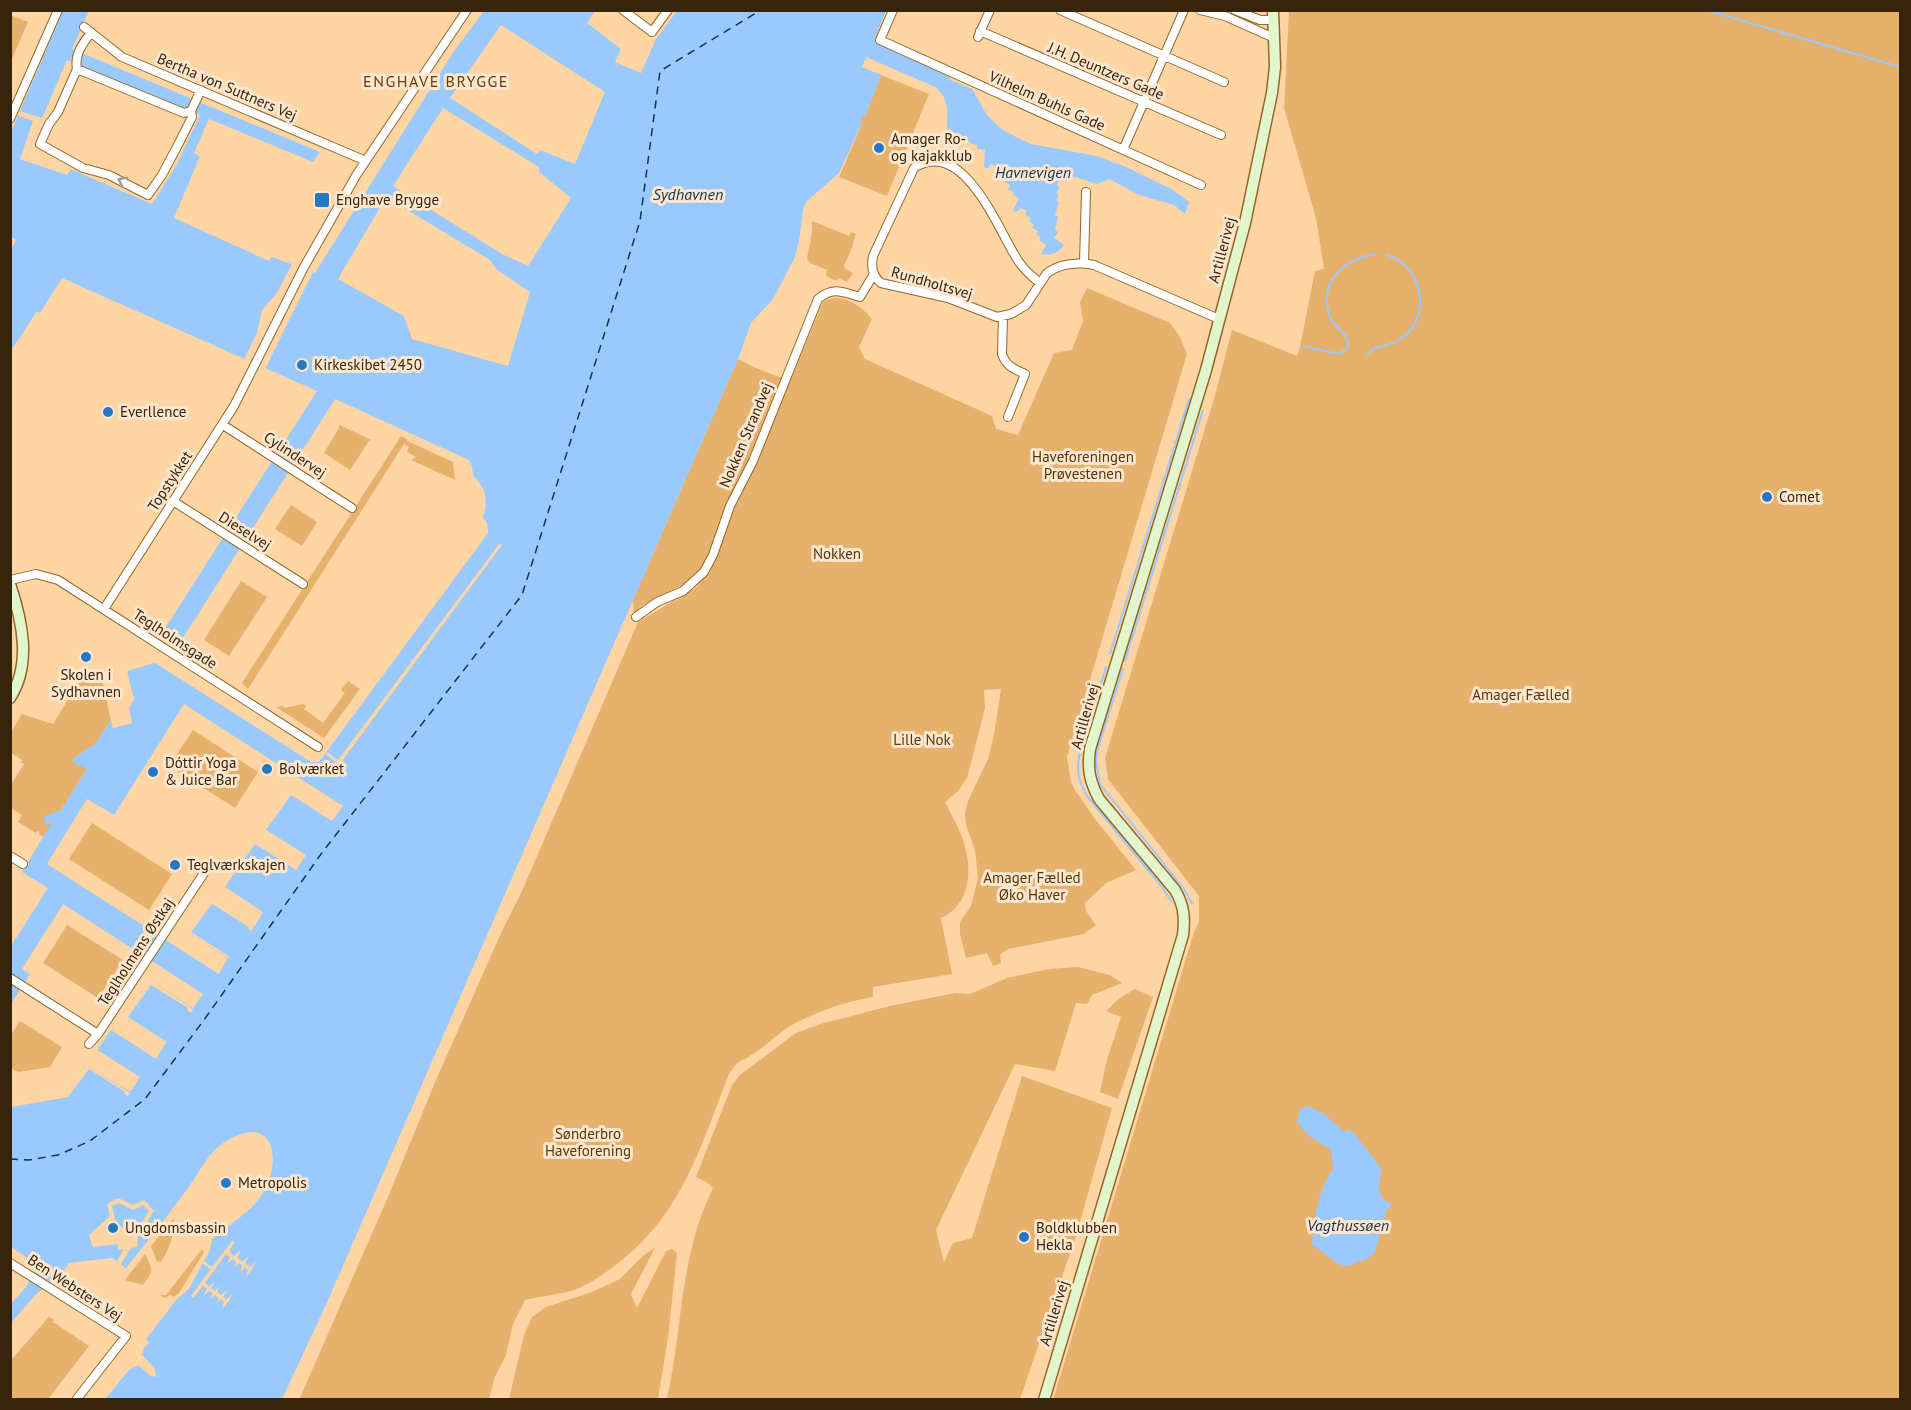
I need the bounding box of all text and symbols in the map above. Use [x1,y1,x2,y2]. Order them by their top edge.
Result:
street label: J.H. Deuntzers Gade [1044,37,1167,104]
street label: Bertha von Suttners Vej [154,48,300,125]
street label: Vilhelm Buhls Gade [985,66,1108,135]
district label: ENGHAVE BRYGGE [363,71,509,91]
place label: Amager Ro- og kajakklub [891,129,972,165]
marker: Amager Ro- og kajakklub [872,141,886,155]
water label: Havnevigen [995,162,1071,182]
one-way arrow [117,177,128,189]
water label: Sydhavnen [653,184,723,204]
place label: Enghave Brygge [336,190,439,209]
marker: Enghave Brygge [313,191,331,209]
street label: Artillerivej [1204,215,1239,285]
street label: Rundholtsvej [889,262,975,303]
place label: Kirkeskibet 2450 [314,355,422,374]
marker: Kirkeskibet 2450 [295,358,309,372]
street label: Nokken Strandvej [715,379,776,490]
place label: Everllence [120,402,186,421]
marker: Everllence [101,405,115,419]
street label: Cylindervej [260,427,330,482]
street label: Topstykket [143,447,196,514]
park label: Haveforeningen Prøvestenen [1032,447,1134,483]
place label: Comet [1779,487,1820,506]
marker: Comet [1760,490,1774,504]
street label: Dieselvej [215,507,275,554]
park label: Nokken [813,544,861,563]
street label: Teglholmsgade [130,604,221,673]
marker: Skolen i Sydhavnen [79,650,93,664]
place label: Skolen i Sydhavnen [51,665,121,701]
street label: Artillerivej [1066,681,1103,751]
park label: Amager Fælled [1472,685,1570,704]
park label: Lille Nok [893,730,952,749]
place label: Dóttir Yoga & Juice Bar [165,753,237,789]
place label: Bolværket [279,759,344,778]
marker: Bolværket [260,762,274,776]
marker: Dóttir Yoga & Juice Bar [146,765,160,779]
place label: Teglværkskajen [187,855,286,874]
marker: Teglværkskajen [168,858,182,872]
park label: Amager Fælled Øko Haver [983,868,1081,904]
street label: Teglholmens Østkaj [93,894,178,1010]
park label: Sønderbro Haveforening [545,1124,631,1160]
place label: Metropolis [238,1173,307,1192]
marker: Metropolis [219,1176,233,1190]
water label: Vagthussøen [1307,1215,1389,1235]
place label: Ungdomsbassin [125,1218,226,1237]
place label: Boldklubben Hekla [1036,1218,1117,1254]
marker: Ungdomsbassin [106,1221,120,1235]
marker: Boldklubben Hekla [1017,1230,1031,1244]
street label: Ben Websters Vej [24,1250,126,1325]
street label: Artillerivej [1035,1278,1072,1348]

